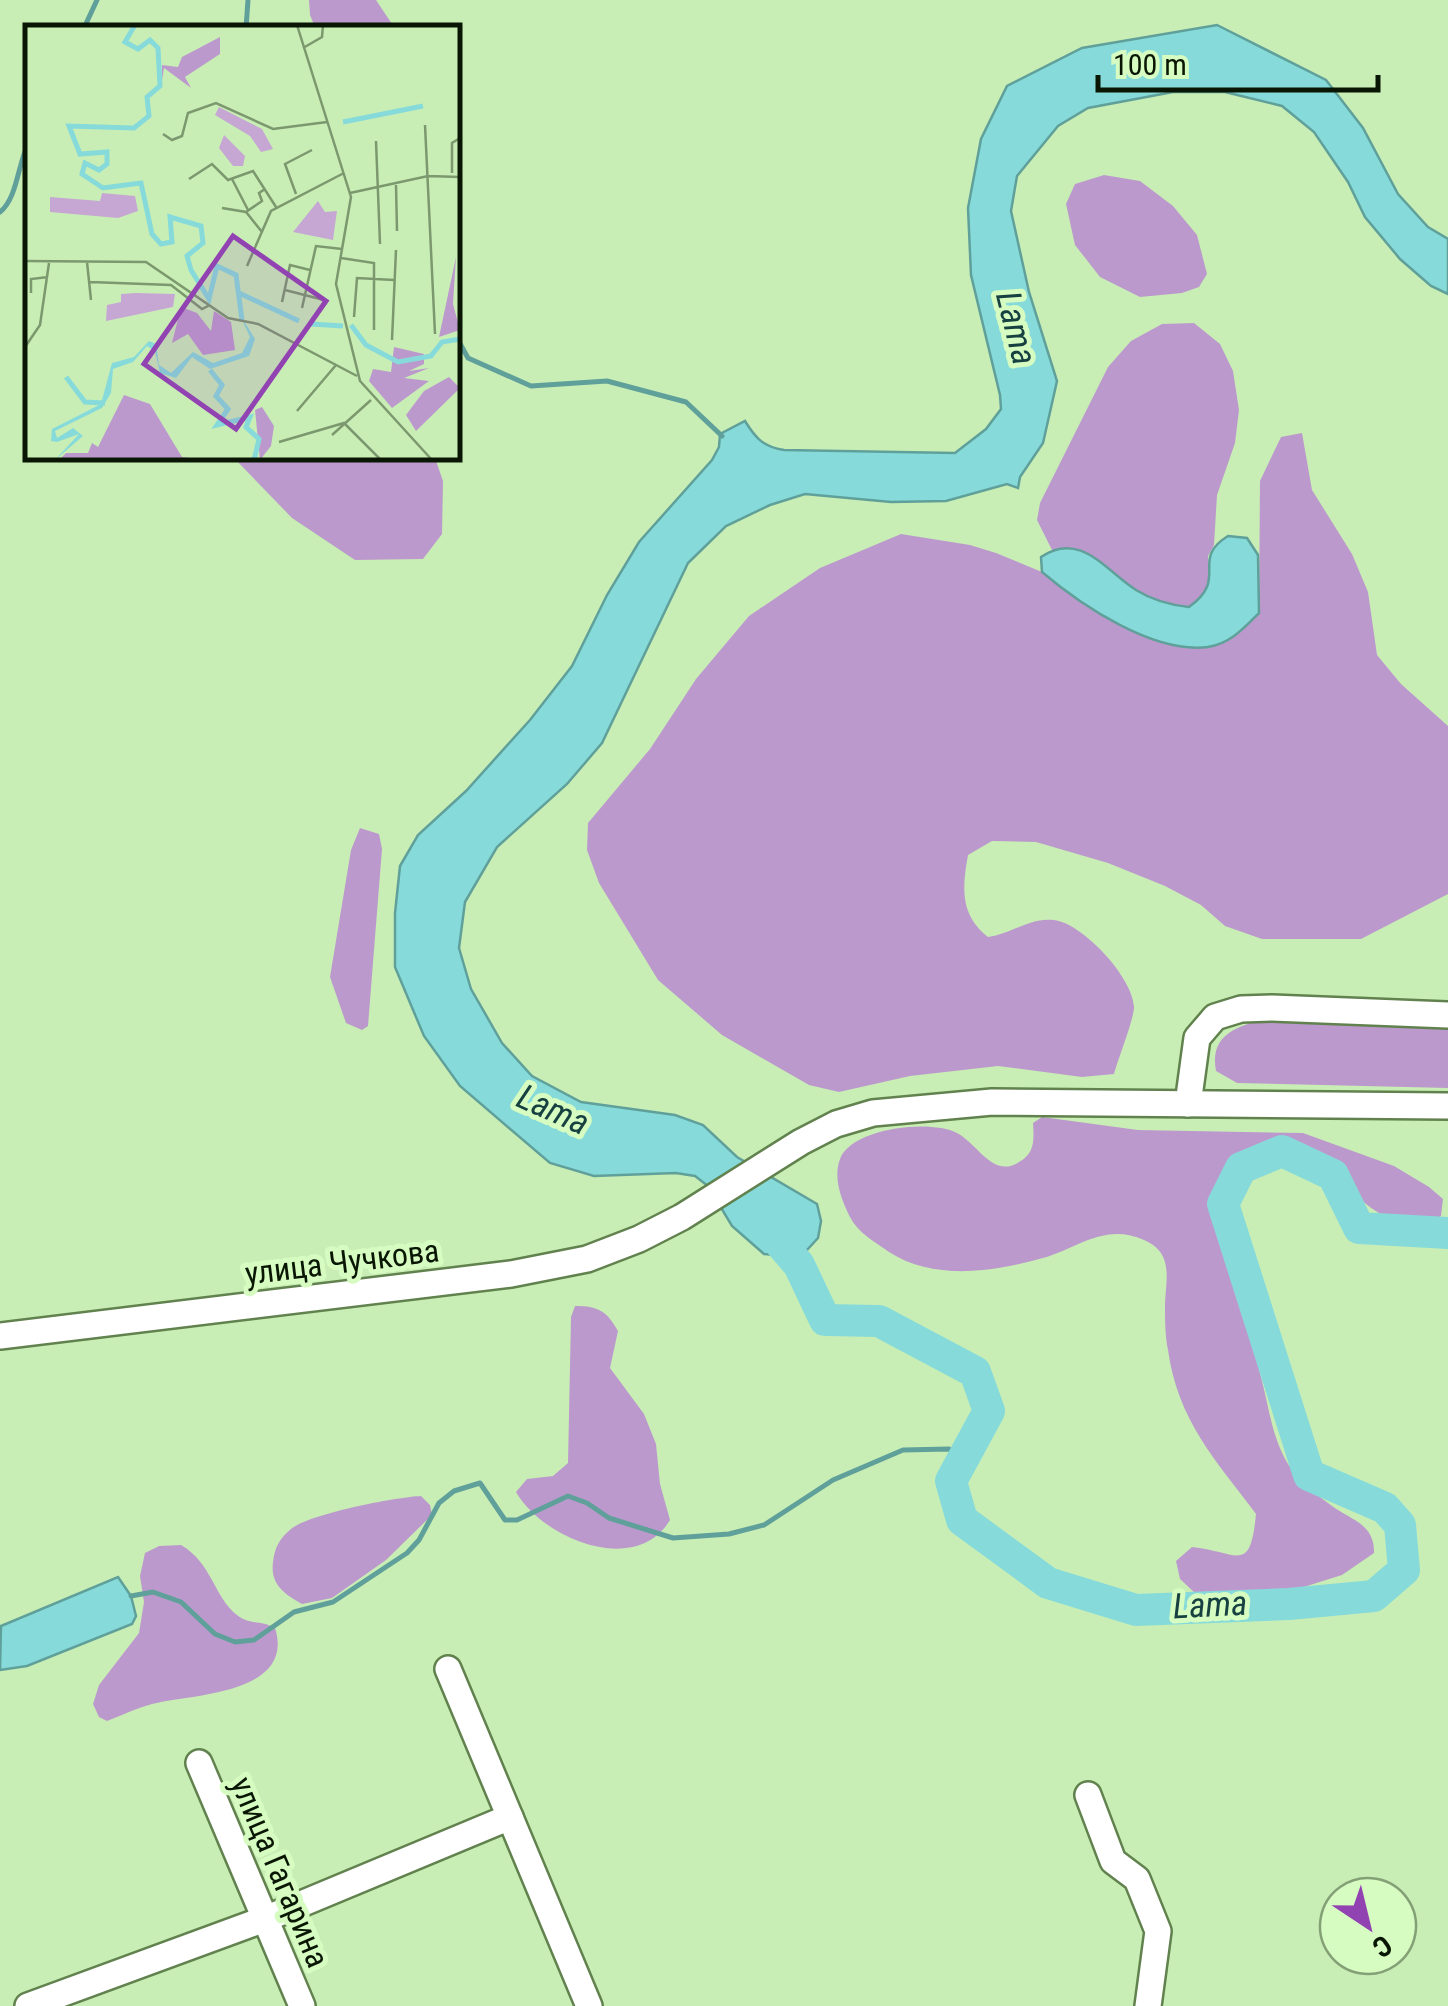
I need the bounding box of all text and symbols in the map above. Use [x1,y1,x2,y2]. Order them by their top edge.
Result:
inset map [25,25,460,460]
scale bar [1098,30,1378,92]
text: 100 m [1113,47,1187,82]
water label: Lama [987,287,1045,369]
water label: Lama [511,1076,595,1144]
street label: улица Чучкова [243,1231,441,1293]
water label: Lama [1172,1583,1248,1627]
street label: улица Гагарина [223,1771,337,1973]
north arrow [1318,1876,1418,1976]
text: С [1366,1928,1398,1964]

